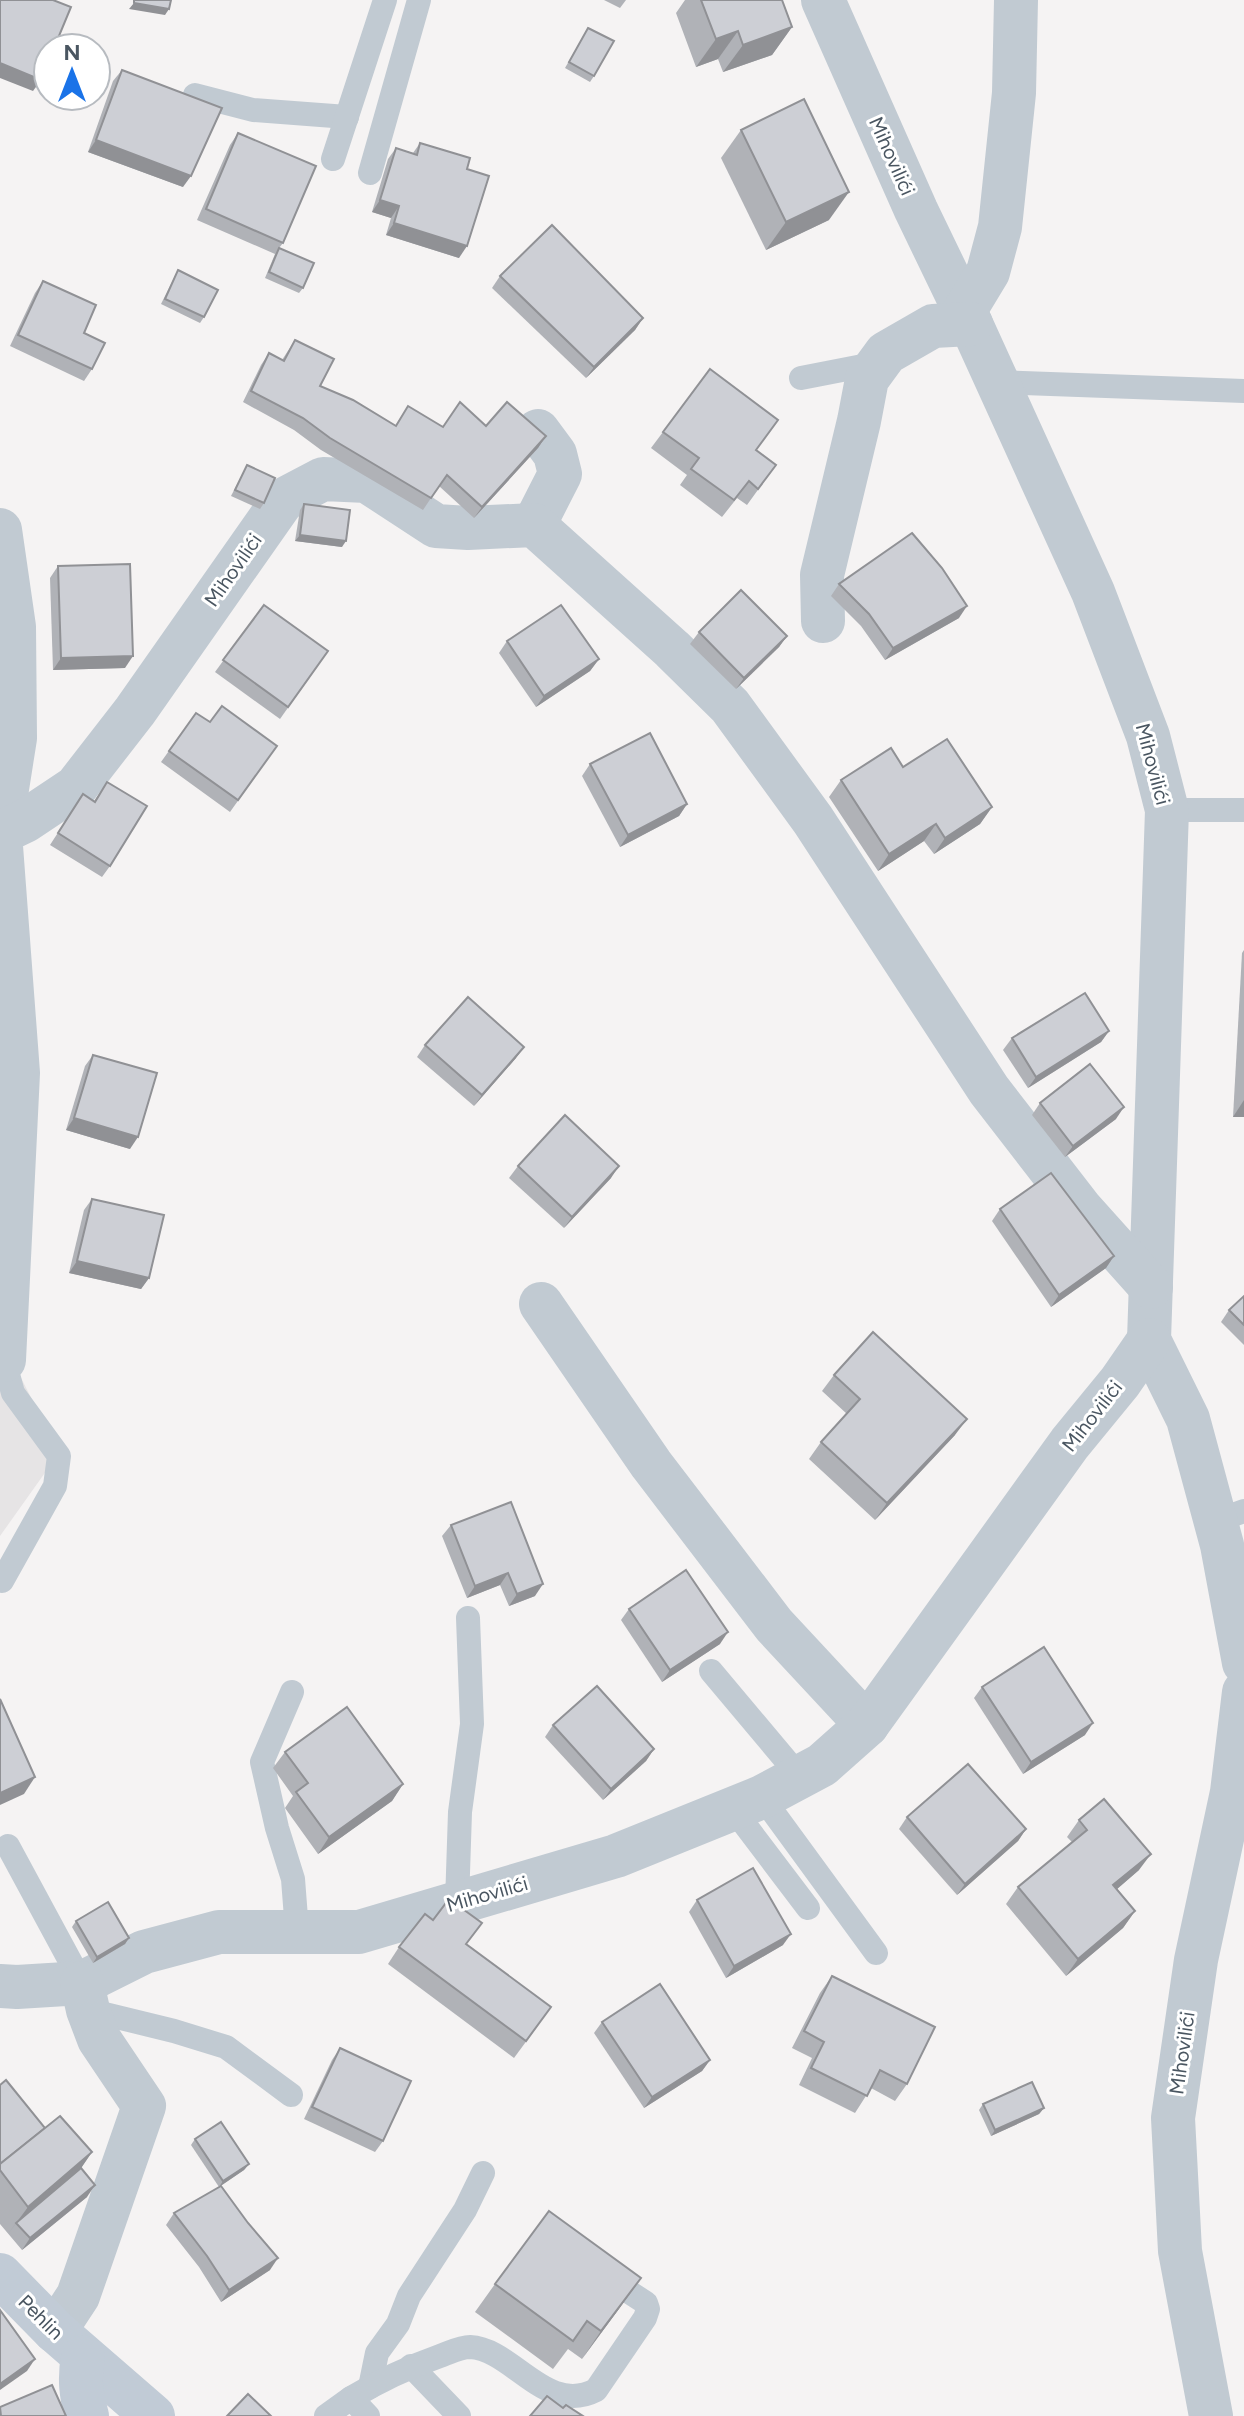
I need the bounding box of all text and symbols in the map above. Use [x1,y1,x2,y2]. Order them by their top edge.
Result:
north arrow [32,32,112,112]
text: N [63,39,81,66]
street label: Mihovilići [864,113,920,199]
street label: Mihovilići [199,529,267,611]
street label: Mihovilići [1131,721,1175,807]
street label: Mihovilići [1057,1376,1127,1456]
street label: Mihovilići [444,1871,530,1917]
street label: Mihovilići [1164,2010,1200,2096]
street label: Pehlin [14,2290,68,2344]

